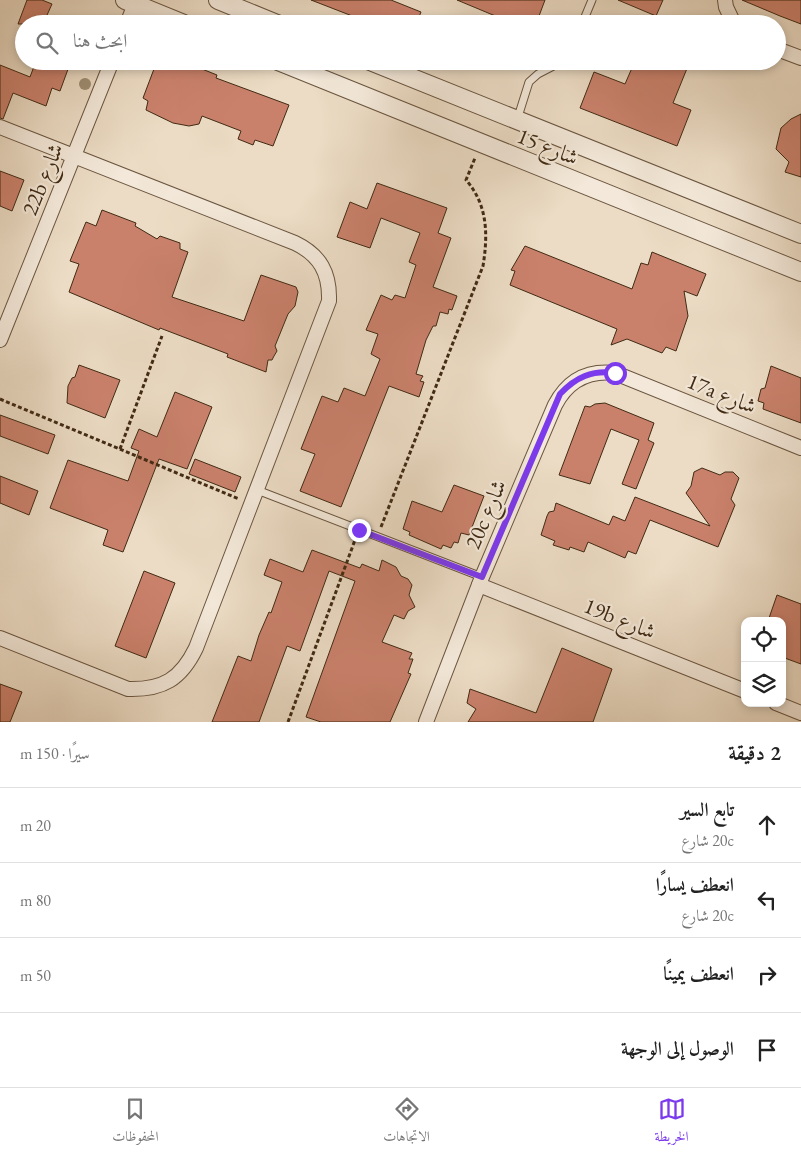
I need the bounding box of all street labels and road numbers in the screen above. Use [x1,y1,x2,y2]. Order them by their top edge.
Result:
street label: شارع 15 [511,121,583,176]
street label: 22b شارع [15,139,74,221]
street label: 17a شارع [681,366,761,424]
street label: 20c شارع [458,475,517,555]
street label: 19b شارع [578,591,660,650]

